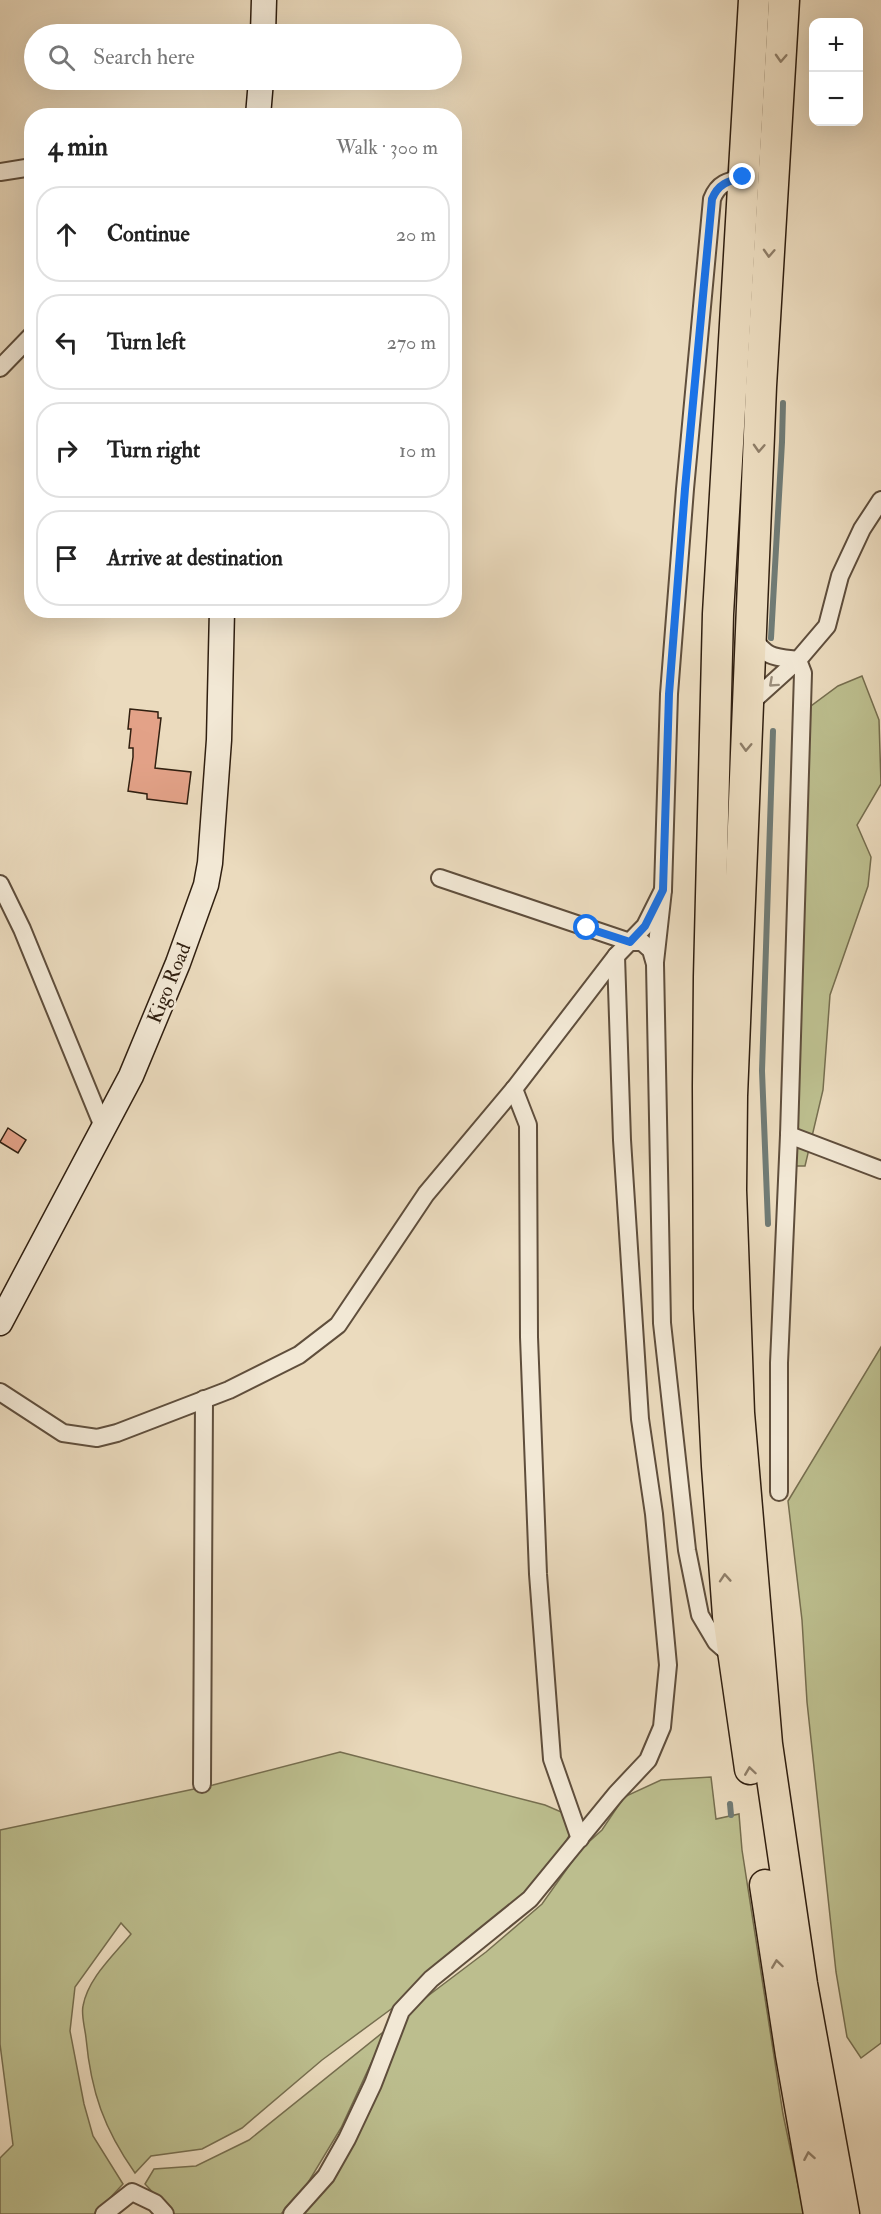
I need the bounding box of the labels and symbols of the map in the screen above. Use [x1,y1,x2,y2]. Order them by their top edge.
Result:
one-way arrow [774,54,787,63]
route end [729,163,755,189]
one-way arrow [763,249,776,258]
one-way arrow [752,443,765,452]
one-way arrow [769,676,779,687]
one-way arrow [739,743,752,752]
route start [573,914,599,940]
street label: Kigo Road [142,939,197,1027]
one-way arrow [719,1573,732,1582]
one-way arrow [744,1766,757,1775]
one-way arrow [771,1959,784,1969]
one-way arrow [803,2152,816,2162]

